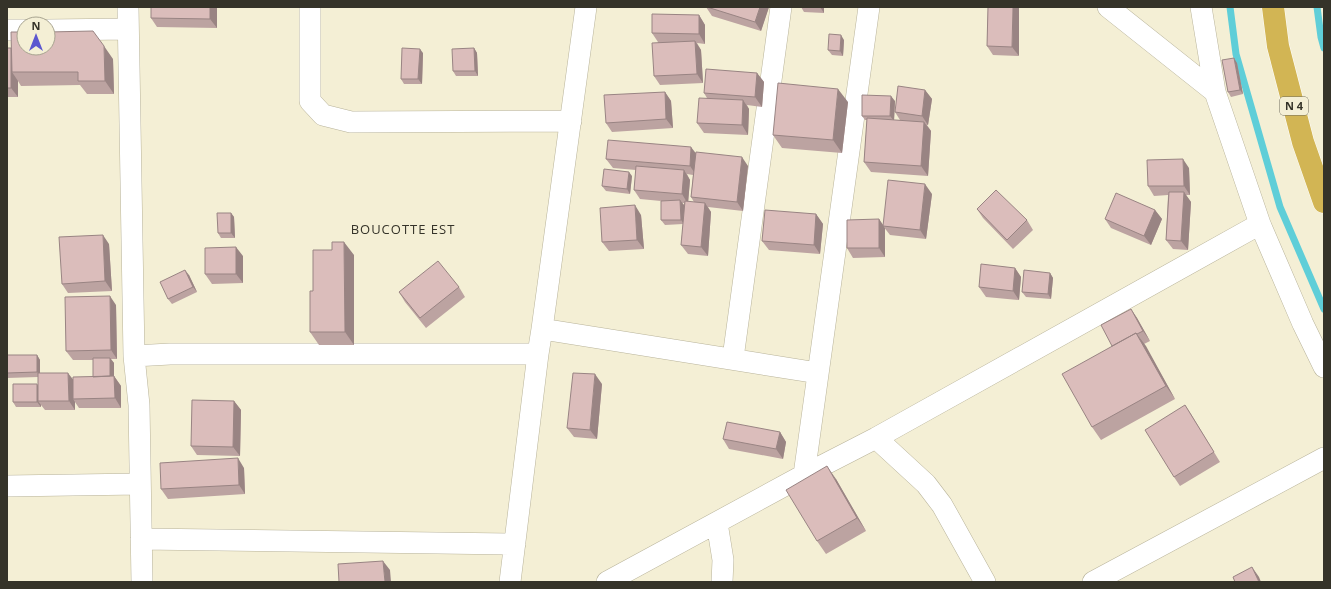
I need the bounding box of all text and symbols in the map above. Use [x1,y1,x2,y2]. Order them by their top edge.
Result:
north arrow [16,16,56,56]
text: N [32,18,40,33]
road number: N 4 [1280,97,1308,115]
district label: BOUCOTTE EST [351,220,455,238]

